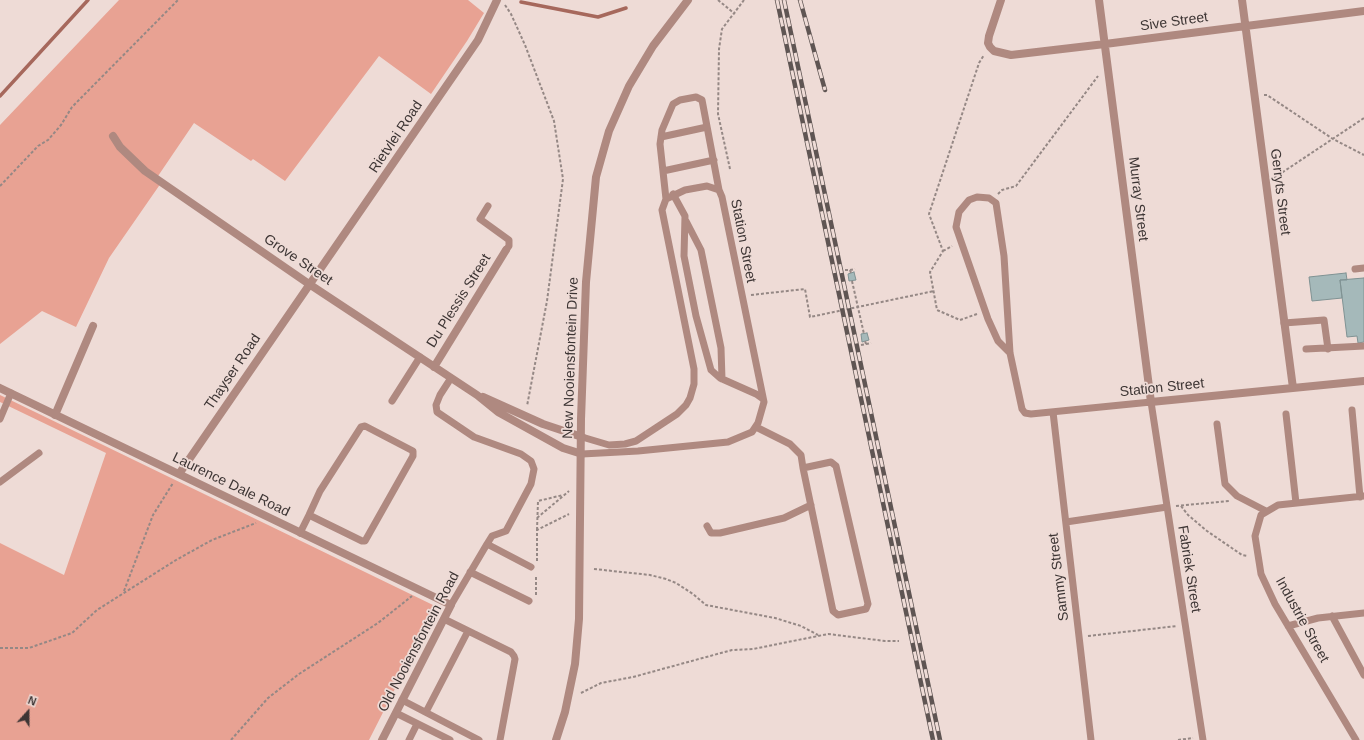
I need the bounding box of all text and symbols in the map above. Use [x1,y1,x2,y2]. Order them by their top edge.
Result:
street label: Sive Street [1139,9,1209,35]
street label: Rietvlei Road [366,98,426,176]
street label: Gerryts Street [1266,148,1294,236]
street label: Murray Street [1124,156,1152,242]
street label: Station Street [727,198,759,284]
street label: Grove Street [260,231,336,289]
street label: Du Plessis Street [423,251,495,351]
street label: New Nooiensfontein Drive [560,277,582,439]
street label: Thayser Road [201,331,265,413]
street label: Station Street [1119,375,1205,401]
street label: Laurence Dale Road [170,449,292,521]
street label: Fabriek Street [1174,524,1204,614]
street label: Sammy Street [1045,532,1073,622]
street label: Old Nooiensfontein Road [375,569,463,715]
street label: Industrie Street [1272,574,1332,666]
north arrow [8,692,48,732]
text: N [26,694,38,708]

